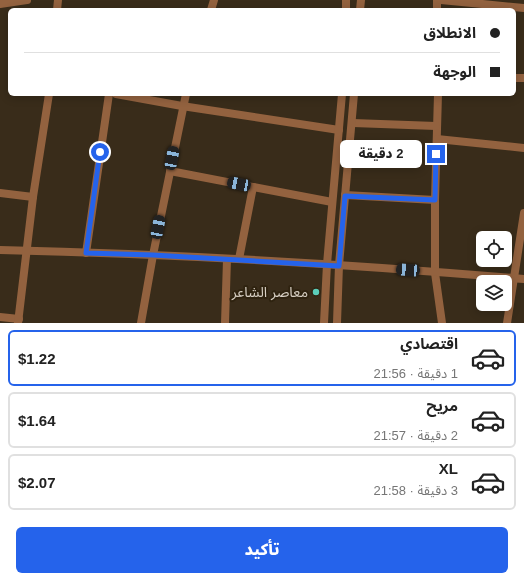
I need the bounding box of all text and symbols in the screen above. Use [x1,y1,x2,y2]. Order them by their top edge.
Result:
text: الانطلاق [424,24,476,41]
text: الوجهة [433,63,476,80]
callout: 2 دقيقة [340,140,422,168]
route start [91,143,109,161]
car [164,145,180,171]
route end [427,145,445,163]
text: 2 دقيقة [359,146,403,161]
car [226,176,252,192]
car [150,214,166,240]
map controls [476,231,512,311]
button: locate [476,231,512,267]
car [396,263,420,277]
button: layers [476,275,512,311]
place label: معاصر الشاعر [231,284,308,301]
marker: معاصر الشاعر [311,287,321,297]
text: اقتصادي [400,335,458,352]
icon: car [470,340,506,376]
text: $1.22 [18,350,56,367]
text: 1 دقيقة · 21:56 [373,366,458,381]
text: مريح [426,397,458,414]
icon: car [470,402,506,438]
text: $1.64 [18,412,56,429]
text: 2 دقيقة · 21:57 [373,428,458,443]
text: XL [439,460,458,477]
icon: car [470,464,506,500]
text: $2.07 [18,474,56,491]
text: 3 دقيقة · 21:58 [373,483,458,498]
button: تأكيد [16,527,508,573]

